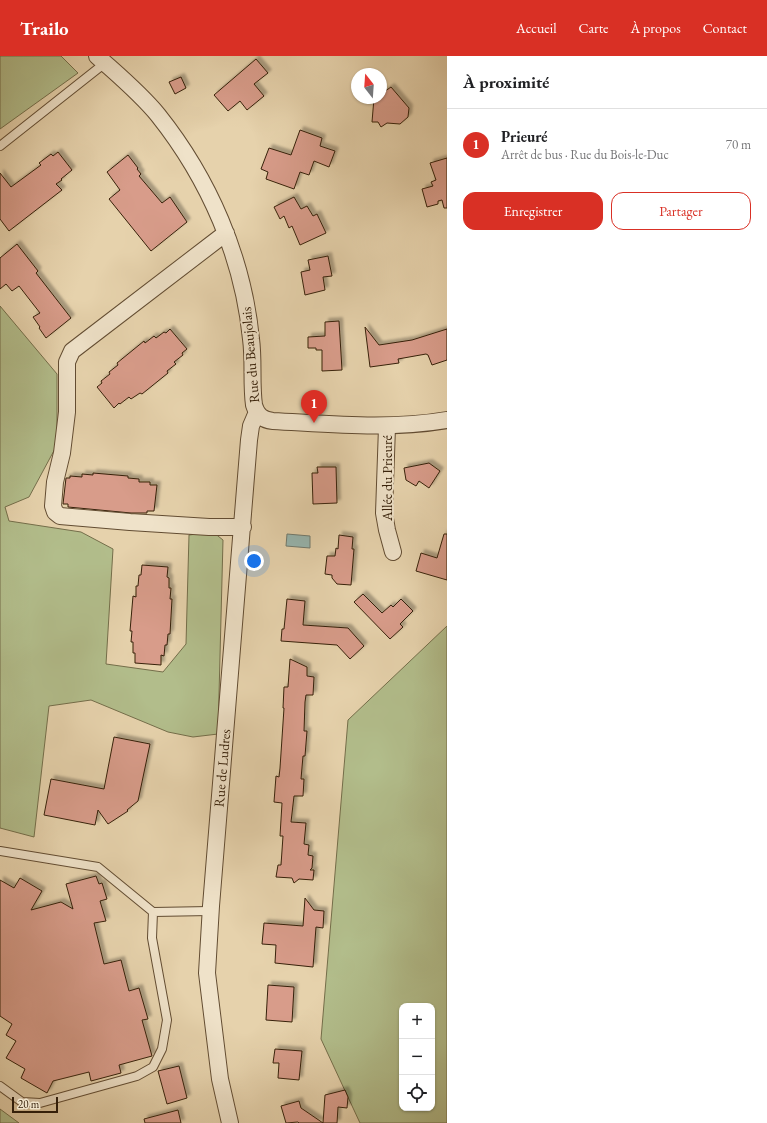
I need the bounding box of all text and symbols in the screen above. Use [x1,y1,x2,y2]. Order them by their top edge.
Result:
text: Trailo [20,16,69,41]
text: Accueil [516,19,557,37]
text: Carte [579,19,609,37]
text: À propos [631,19,681,37]
text: Contact [703,19,747,37]
north arrow [351,68,387,104]
text: À proximité [463,71,549,93]
text: Prieuré [501,127,548,146]
text: 1 [473,136,479,153]
text: 70 m [726,136,751,153]
text: Arrêt de bus · Rue du Bois-le-Duc [501,146,669,163]
button: Enregistrer [463,192,603,230]
button: Partager [611,192,751,230]
street label: Rue du Beaujolais [237,306,263,404]
pin: 1 [301,390,327,423]
street label: Allée du Prieuré [378,434,396,522]
your location [244,551,264,571]
street label: Rue de Ludres [210,728,234,808]
map controls [399,1003,435,1111]
button: + [399,1003,435,1039]
button: − [399,1039,435,1075]
button: locate [399,1075,435,1111]
scale bar [12,1095,58,1114]
text: 20 m [18,1097,39,1111]

